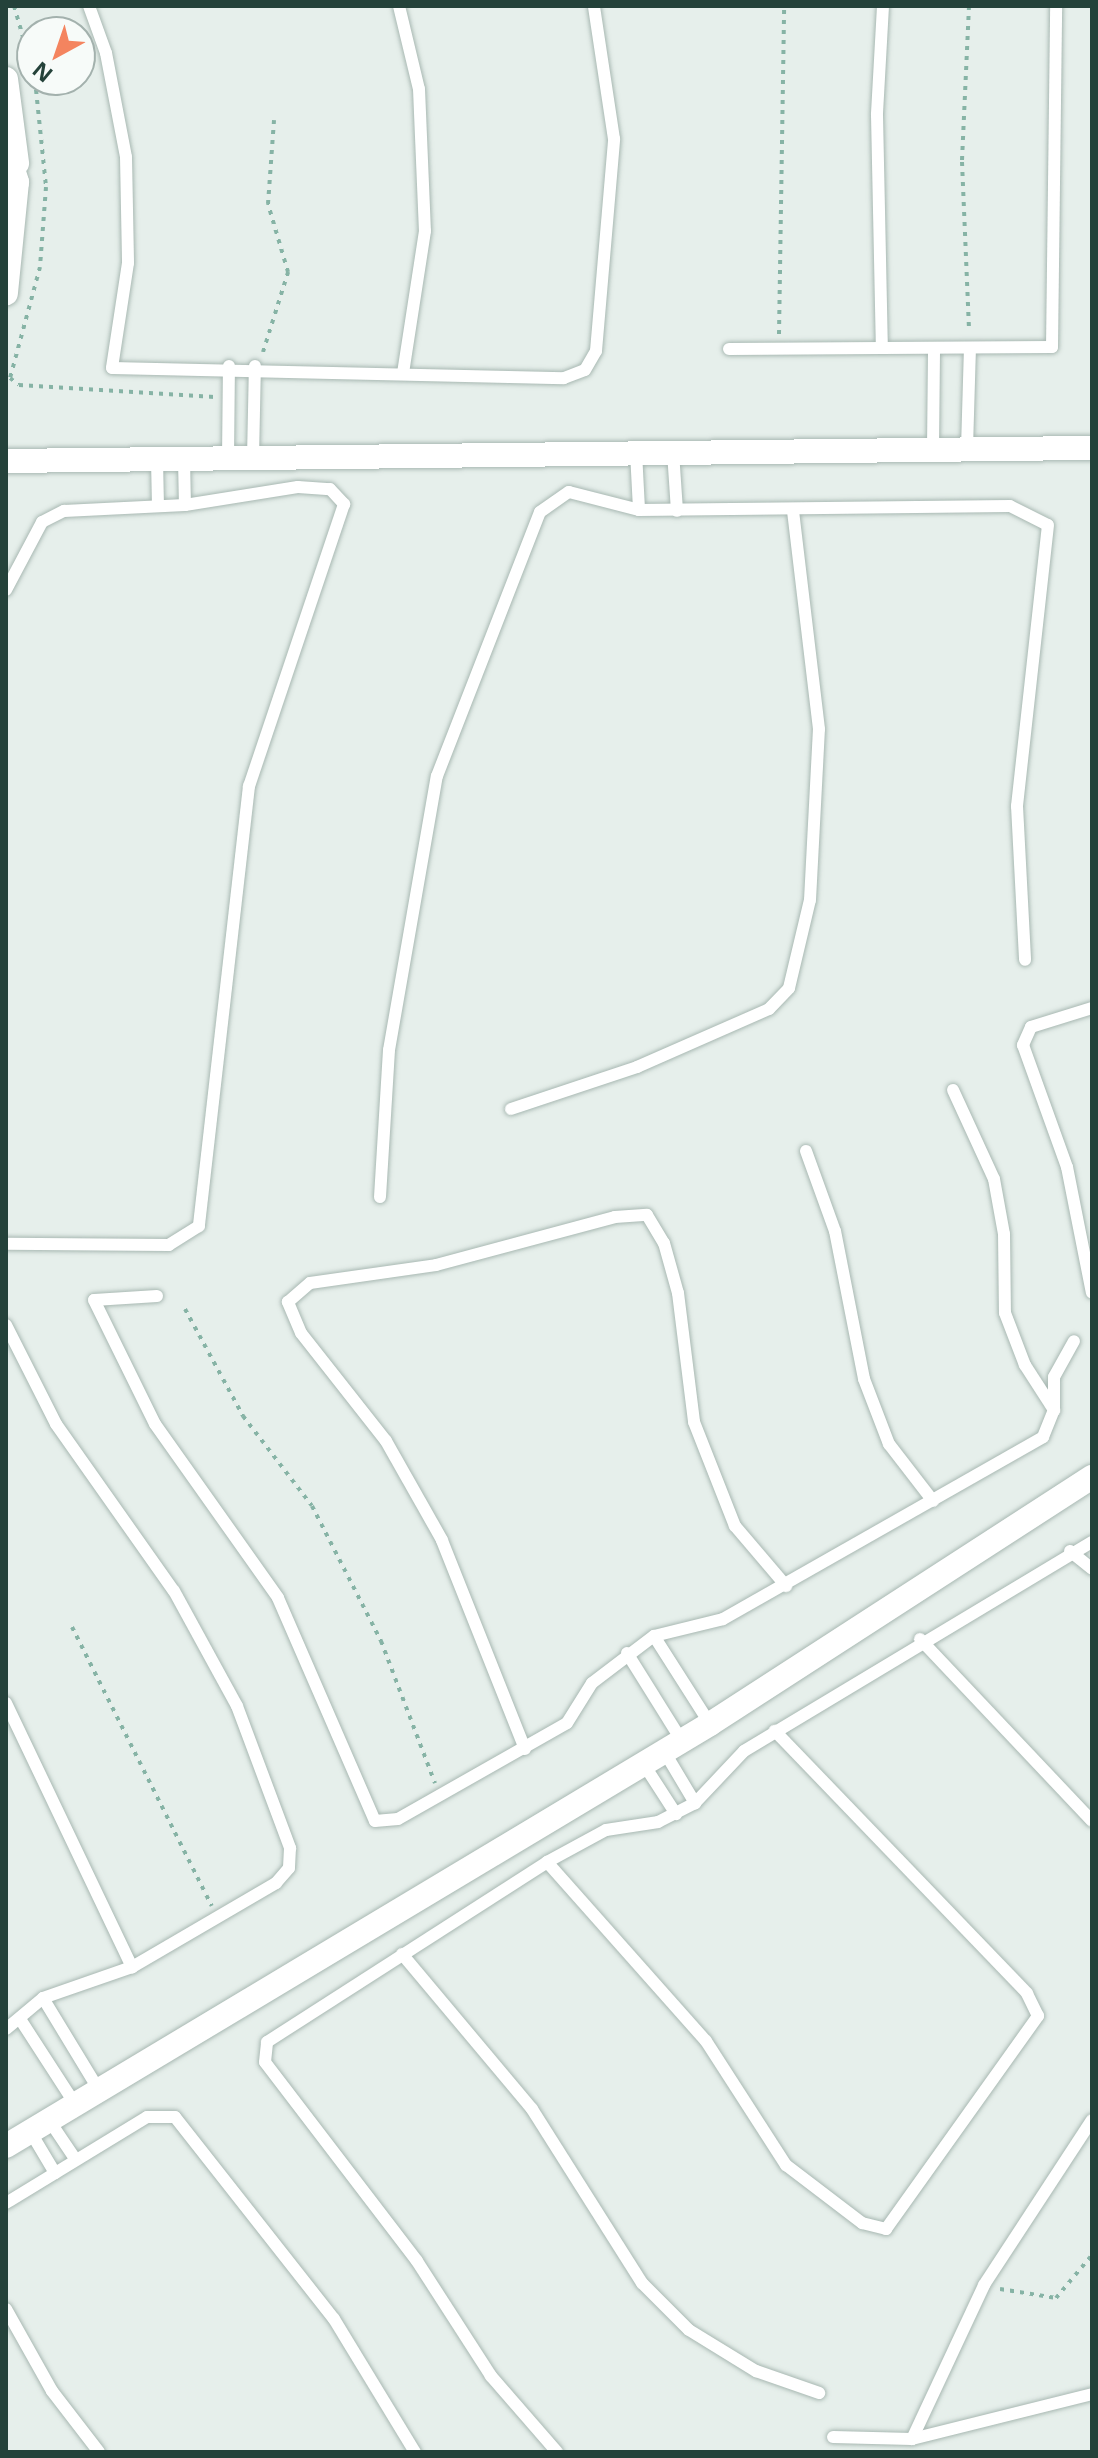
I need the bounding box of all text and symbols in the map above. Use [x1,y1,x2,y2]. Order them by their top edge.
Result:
north arrow [16,16,96,96]
text: N [25,56,58,90]

